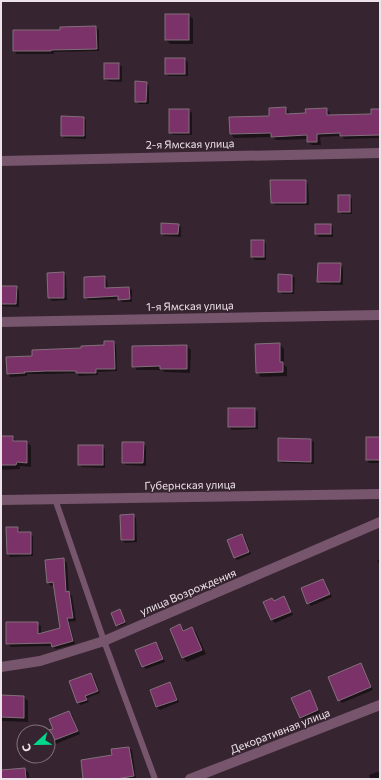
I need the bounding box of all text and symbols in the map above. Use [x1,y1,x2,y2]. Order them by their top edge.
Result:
street label: 2-я Ямская улица [145,136,234,151]
street label: 1-я Ямская улица [146,298,234,313]
street label: Губернская улица [144,477,236,492]
street label: улица Возрождения [138,565,238,618]
street label: Декоративная улица [228,705,332,756]
north arrow [16,724,56,764]
text: С [19,742,34,754]

